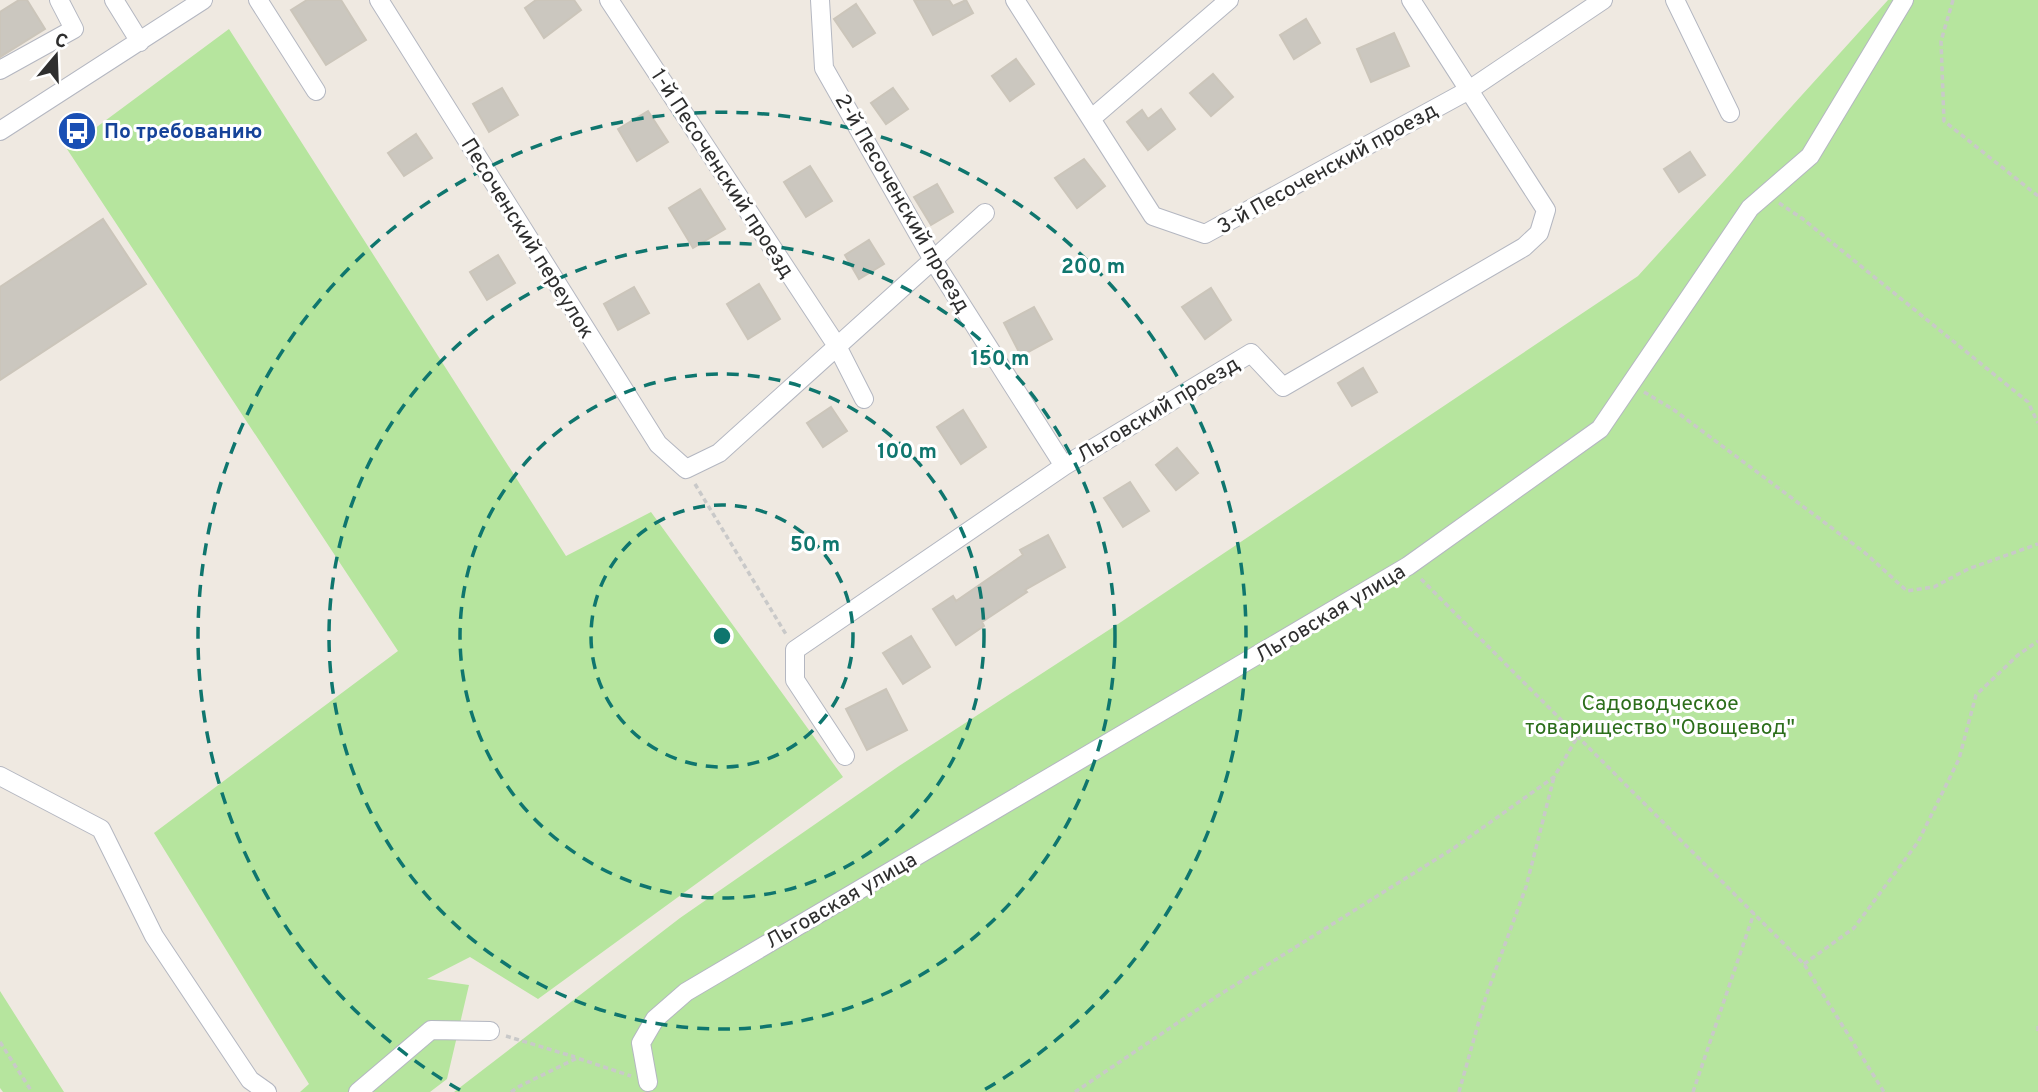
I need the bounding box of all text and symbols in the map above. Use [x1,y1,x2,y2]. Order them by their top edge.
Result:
north arrow [21,21,91,91]
text: С [51,28,71,55]
street label: 1-й Песоченский проезд [644,64,800,284]
street label: 2-й Песоченский проезд [828,89,976,318]
street label: 3-й Песоченский проезд [1213,97,1443,241]
bus stop icon: По требованию [56,110,98,152]
place label: По требованию [104,119,262,146]
street label: Песоченский переулок [454,133,600,344]
text: 200 m [1061,254,1125,281]
text: 150 m [971,346,1029,373]
street label: Льговский проезд [1073,351,1245,470]
text: 100 m [877,439,937,466]
text: 50 m [790,532,840,559]
street label: Льговская улица [1251,559,1411,670]
centre of rings [710,624,734,648]
park label: Садоводческое товарищество "Овощевод" [1525,691,1795,742]
street label: Льговская улица [761,847,922,956]

